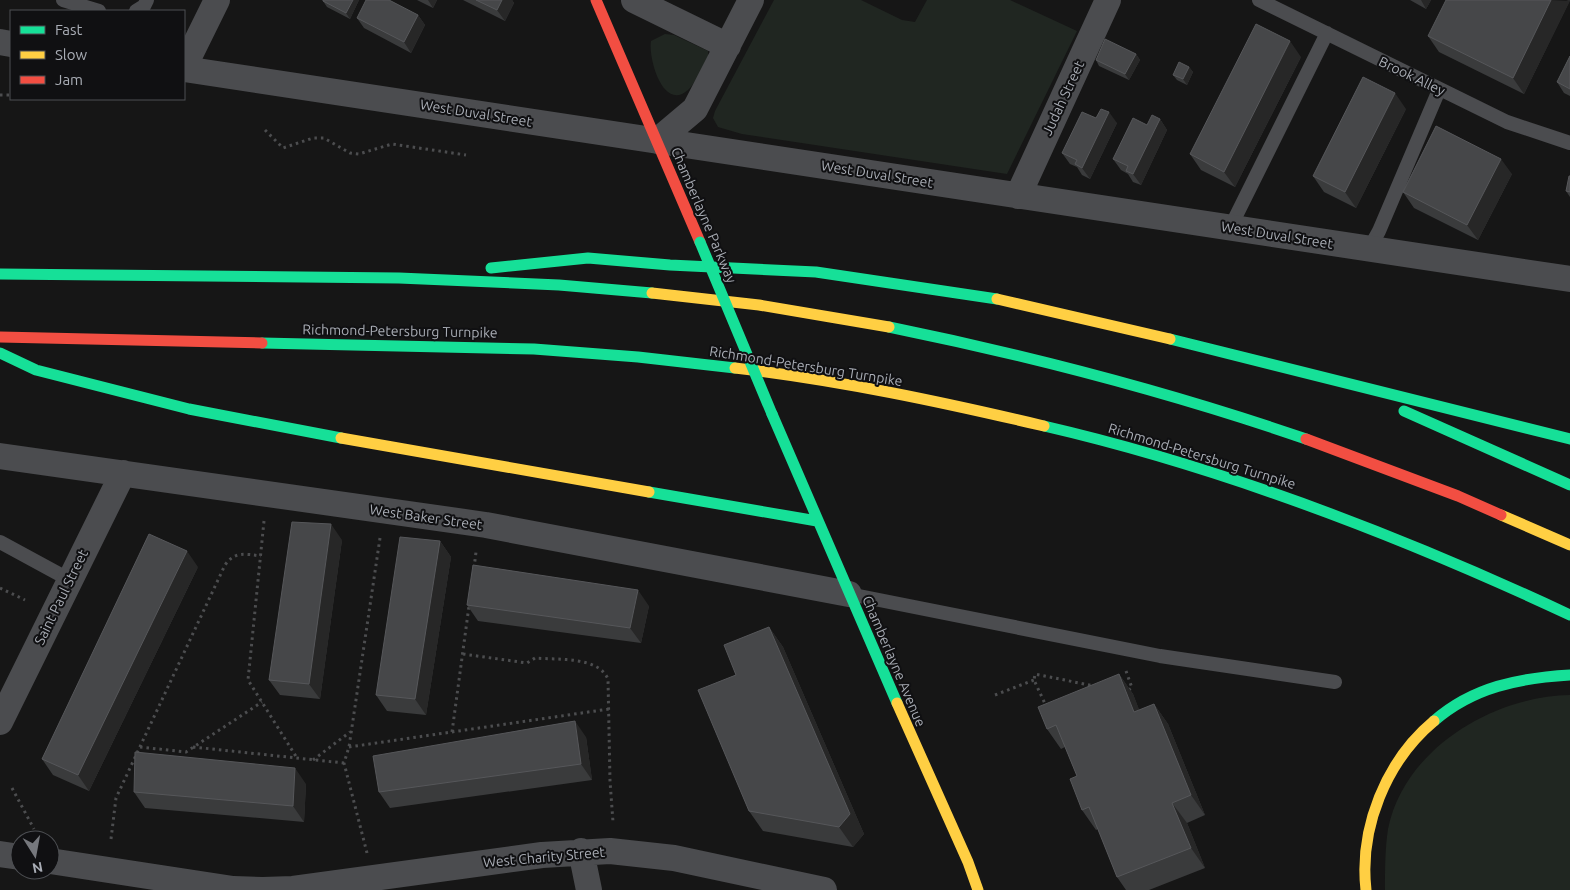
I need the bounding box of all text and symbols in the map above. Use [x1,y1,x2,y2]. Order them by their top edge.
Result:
legend [10,10,185,100]
text: Fast [55,21,83,38]
text: Slow [55,46,88,63]
street label: Brook Alley [1376,53,1448,99]
street label: Judah Street [1039,58,1087,138]
text: Jam [55,71,83,88]
street label: West Duval Street [419,96,534,130]
street label: Chamberlayne Parkway [668,145,740,286]
street label: West Duval Street [820,157,935,191]
street label: West Duval Street [1220,218,1335,252]
street label: Richmond-Petersburg Turnpike [302,321,498,341]
street label: Richmond-Petersburg Turnpike [708,343,904,389]
street label: Richmond-Petersburg Turnpike [1106,420,1298,492]
street label: West Baker Street [369,501,484,533]
street label: Saint Paul Street [31,546,91,647]
street label: Chamberlayne Avenue [859,593,929,729]
north arrow [10,830,60,880]
street label: West Charity Street [482,844,606,870]
text: N [31,859,44,877]

